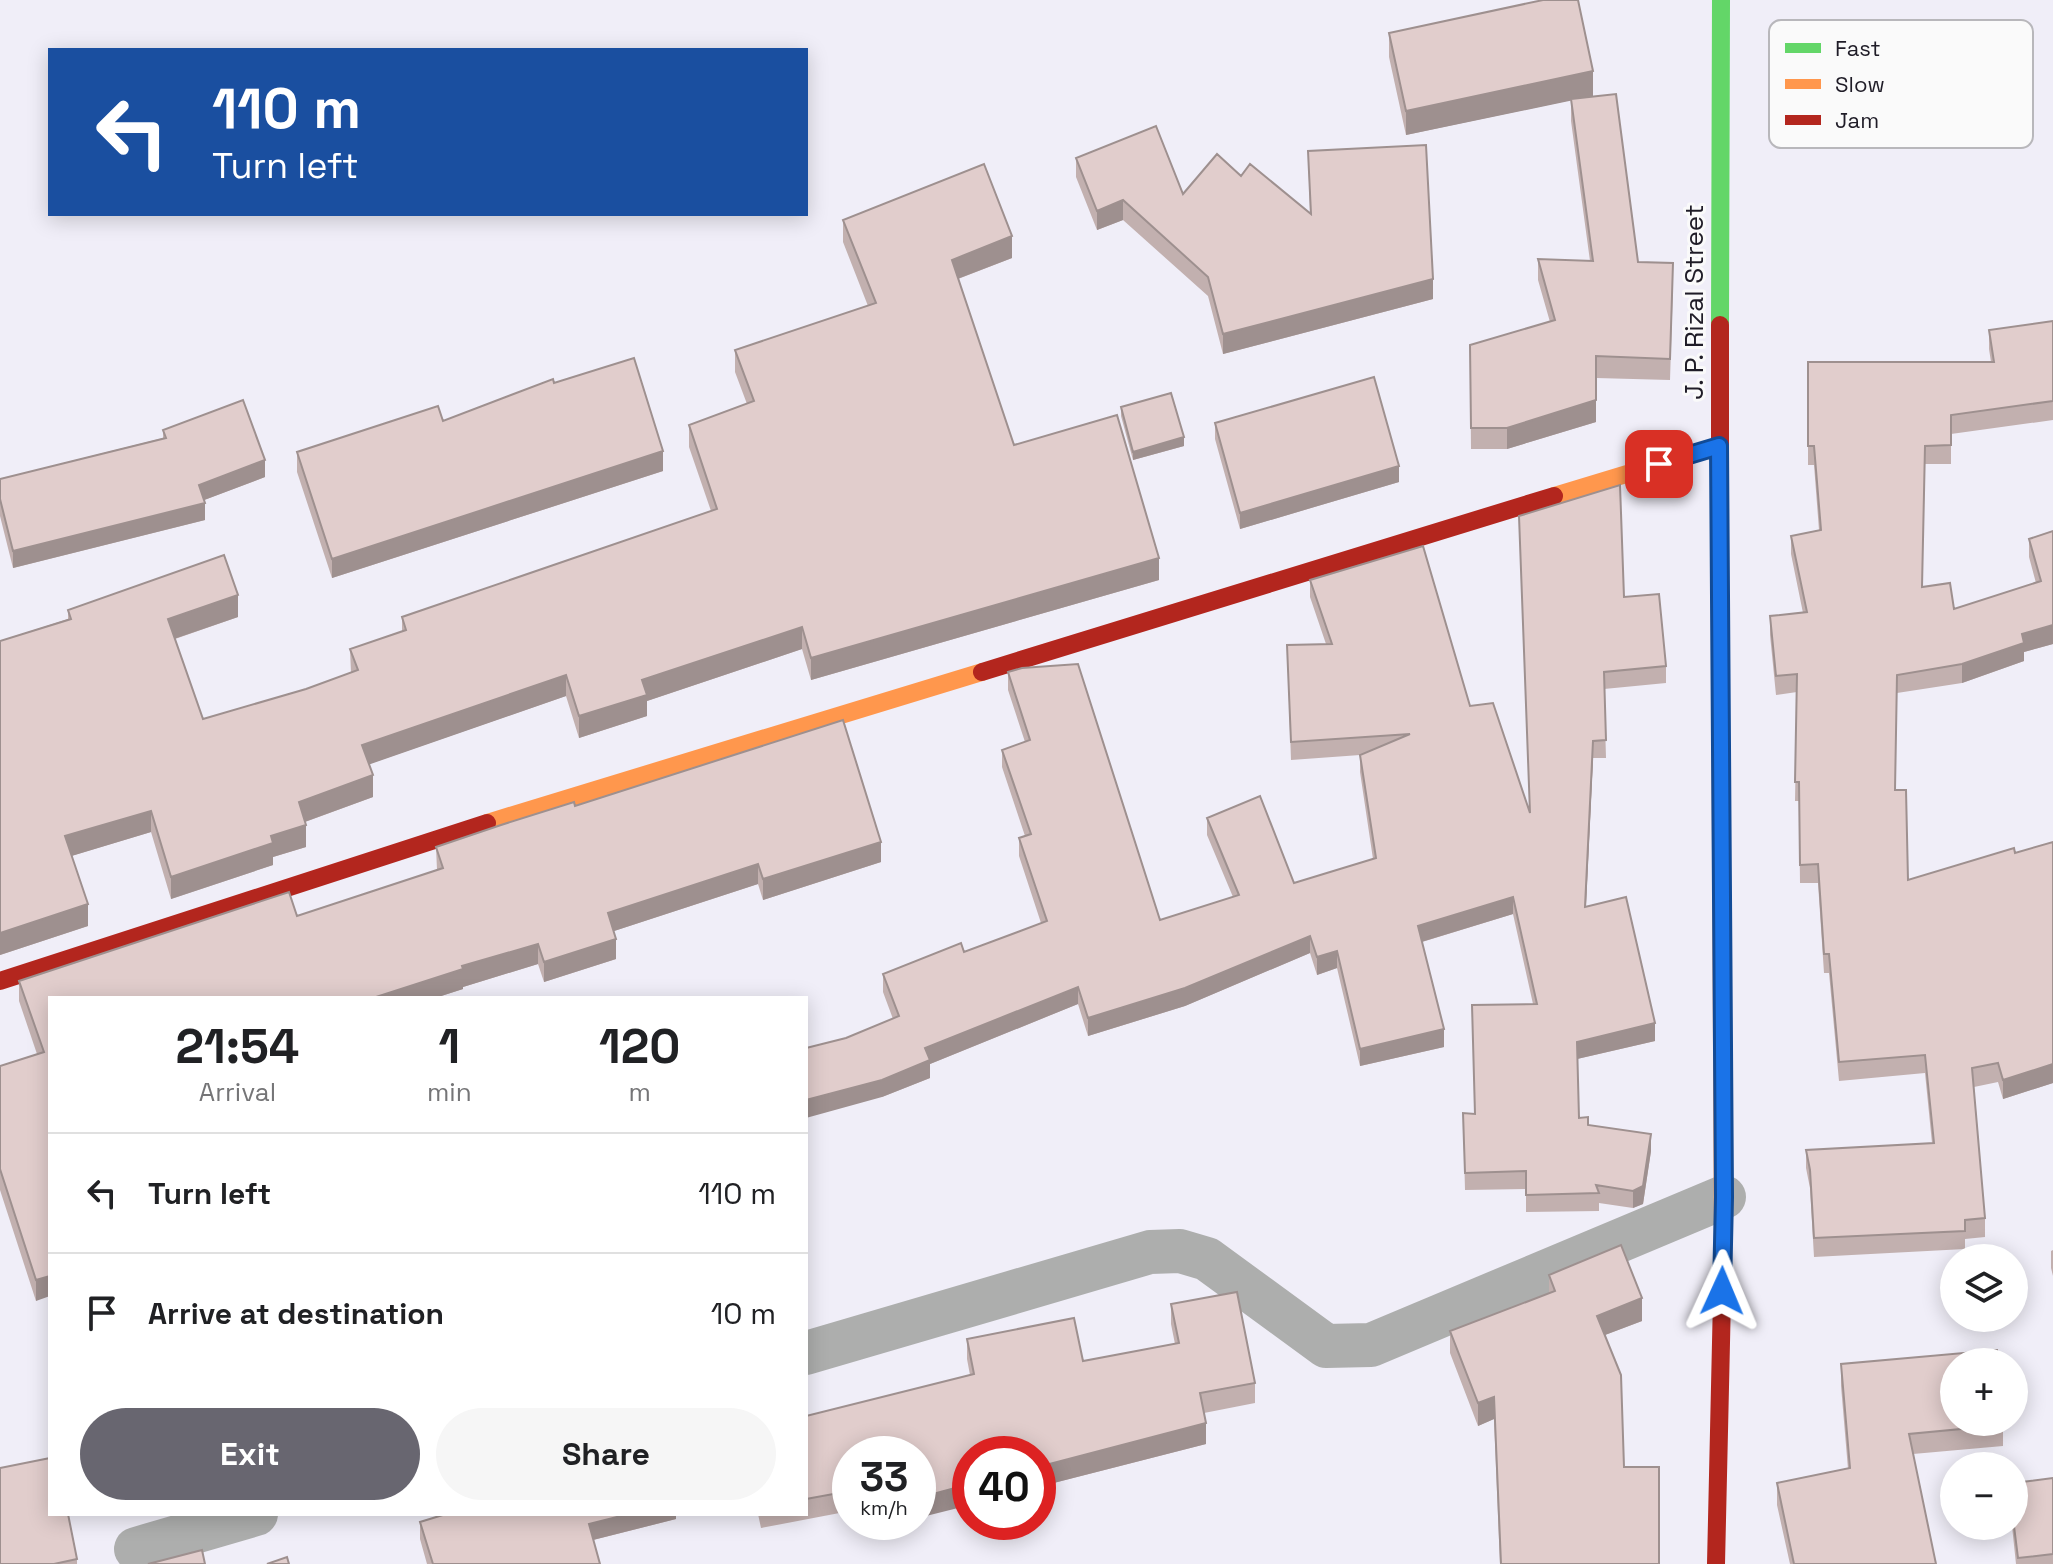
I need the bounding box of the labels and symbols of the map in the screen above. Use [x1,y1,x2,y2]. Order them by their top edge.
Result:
legend [1769,20,2033,148]
text: Fast [1835,34,1881,62]
text: Slow [1835,70,1885,98]
text: Jam [1835,106,1879,134]
street label: J. P. Rizal Street [1677,204,1711,400]
pin [1625,430,1693,498]
position arrow [1680,1249,1764,1333]
speed limit sign: 40 [952,1436,1056,1540]

